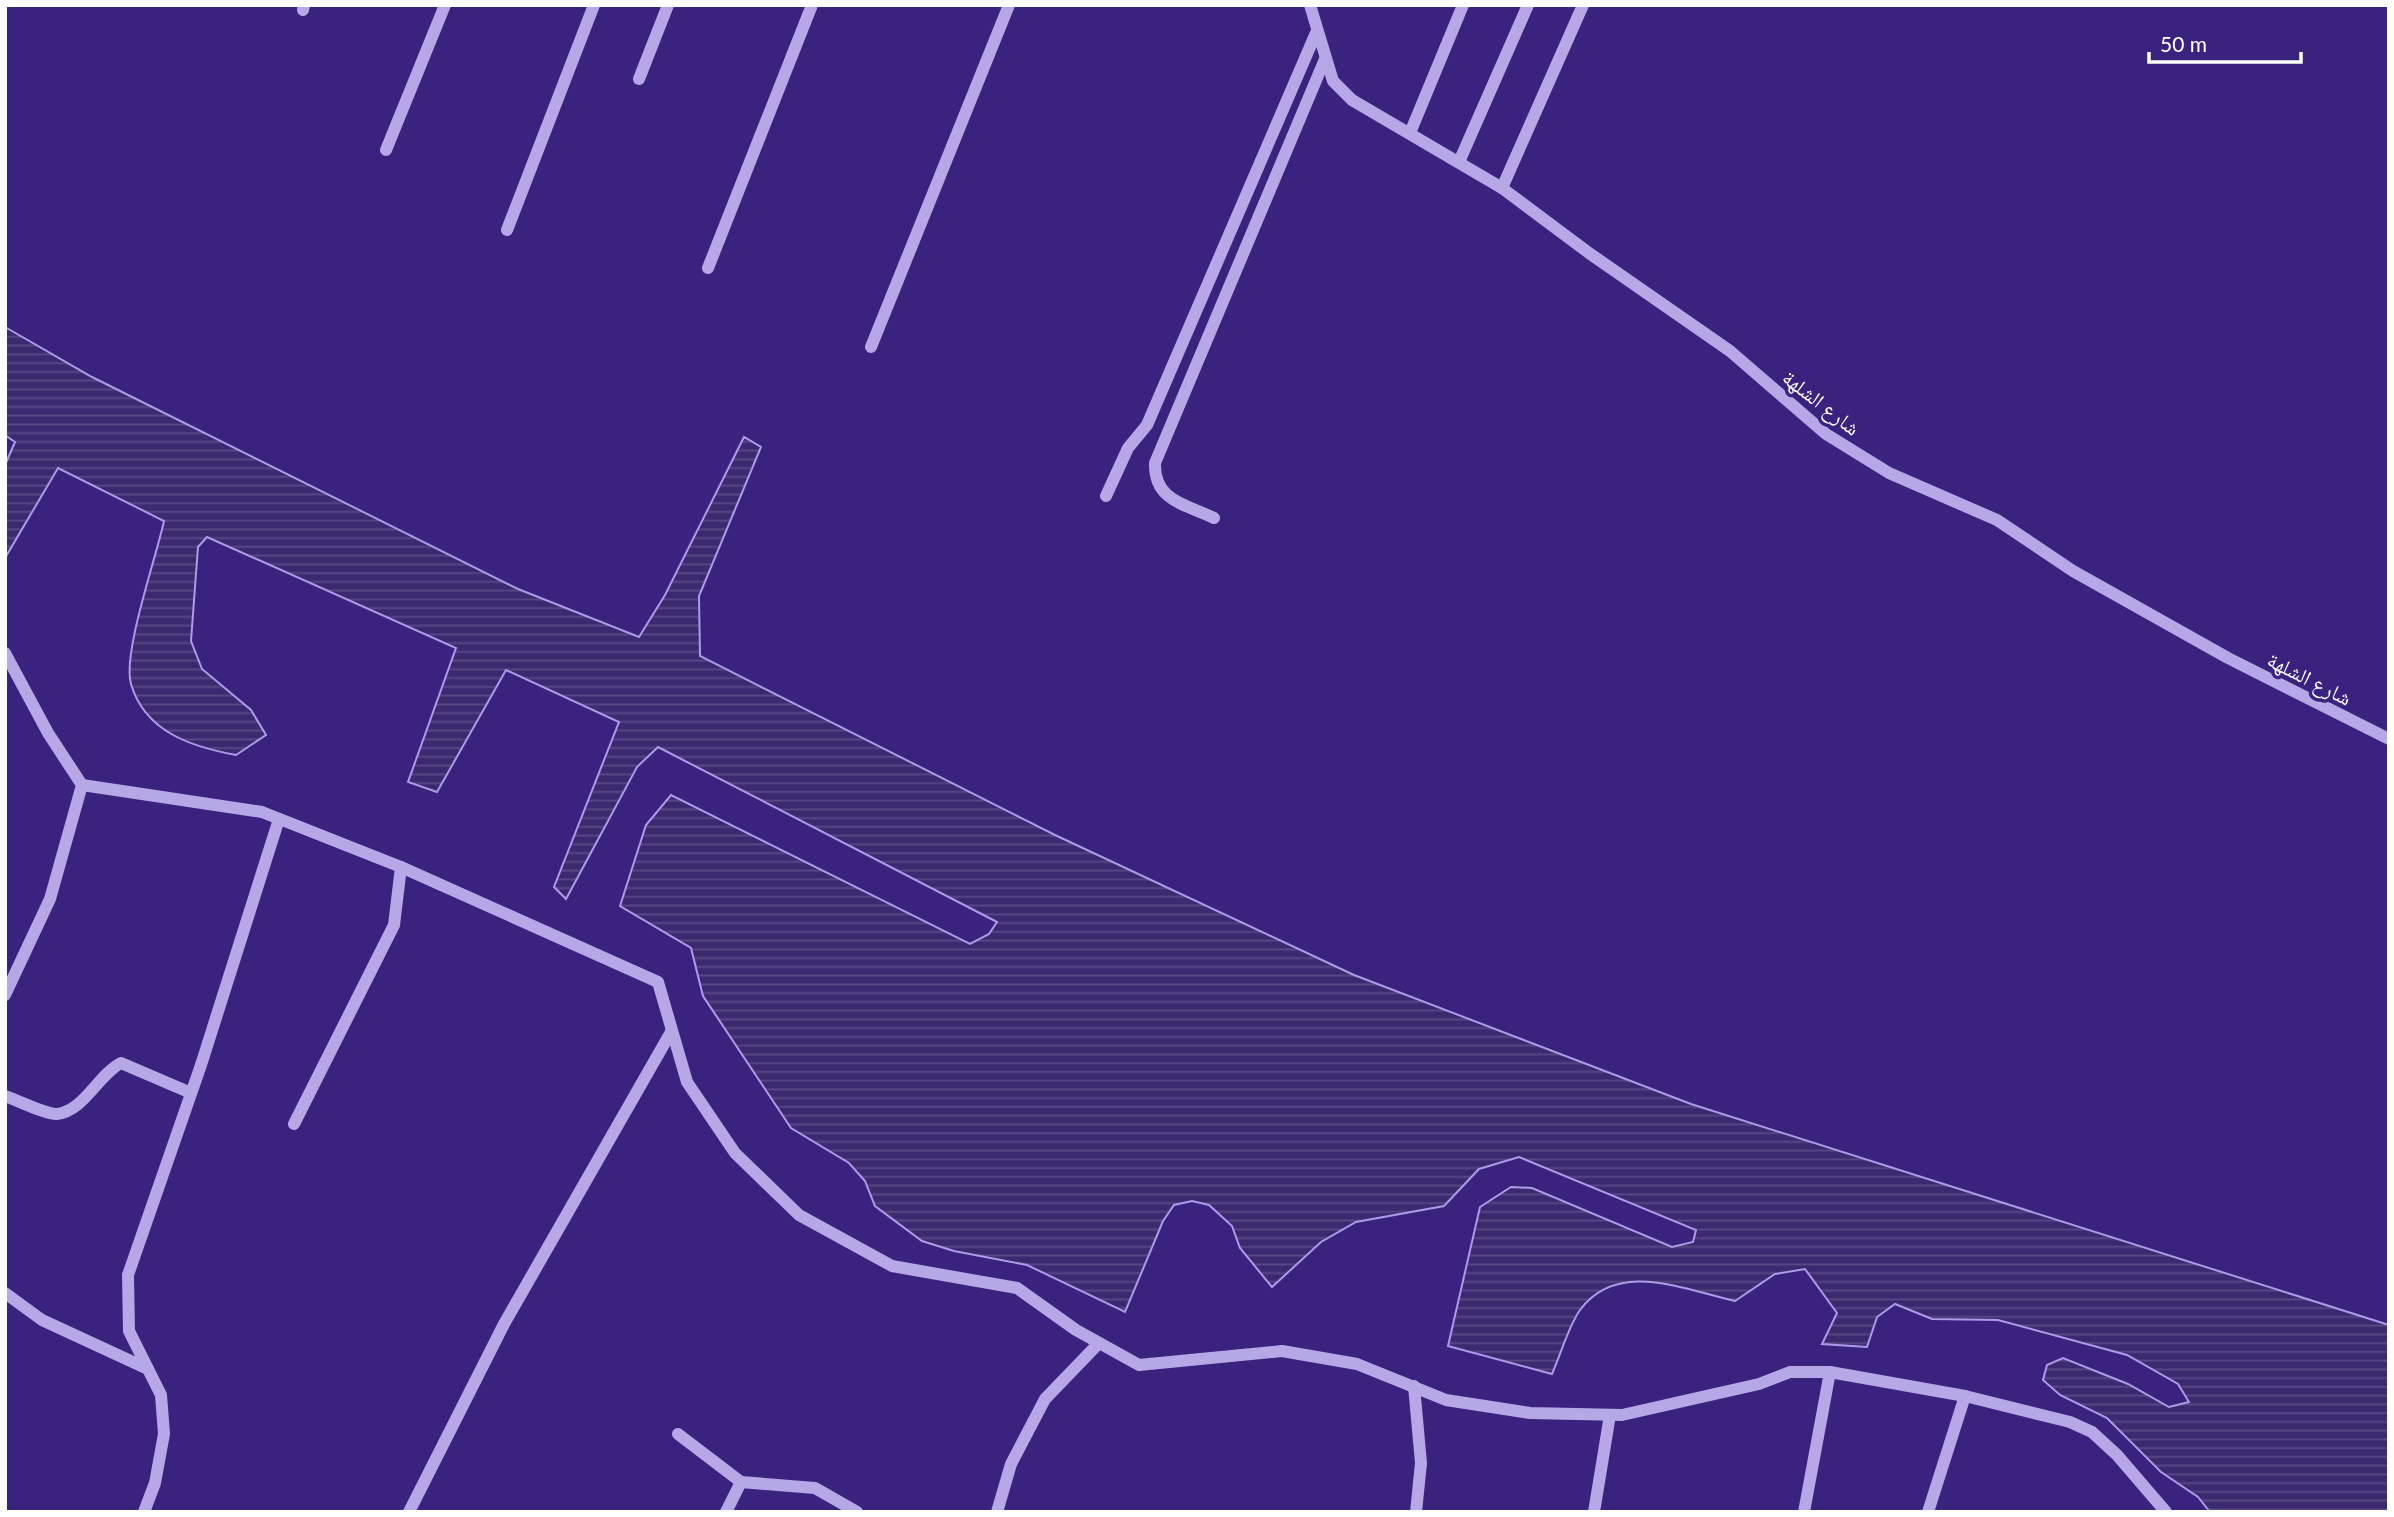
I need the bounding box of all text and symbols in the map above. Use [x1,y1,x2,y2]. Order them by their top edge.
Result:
scale bar [2149,21,2301,65]
text: 50 m [2160,31,2207,56]
street label: شارع الشلهة [1777,364,1866,442]
street label: شارع الشلهة [2263,646,2356,712]

